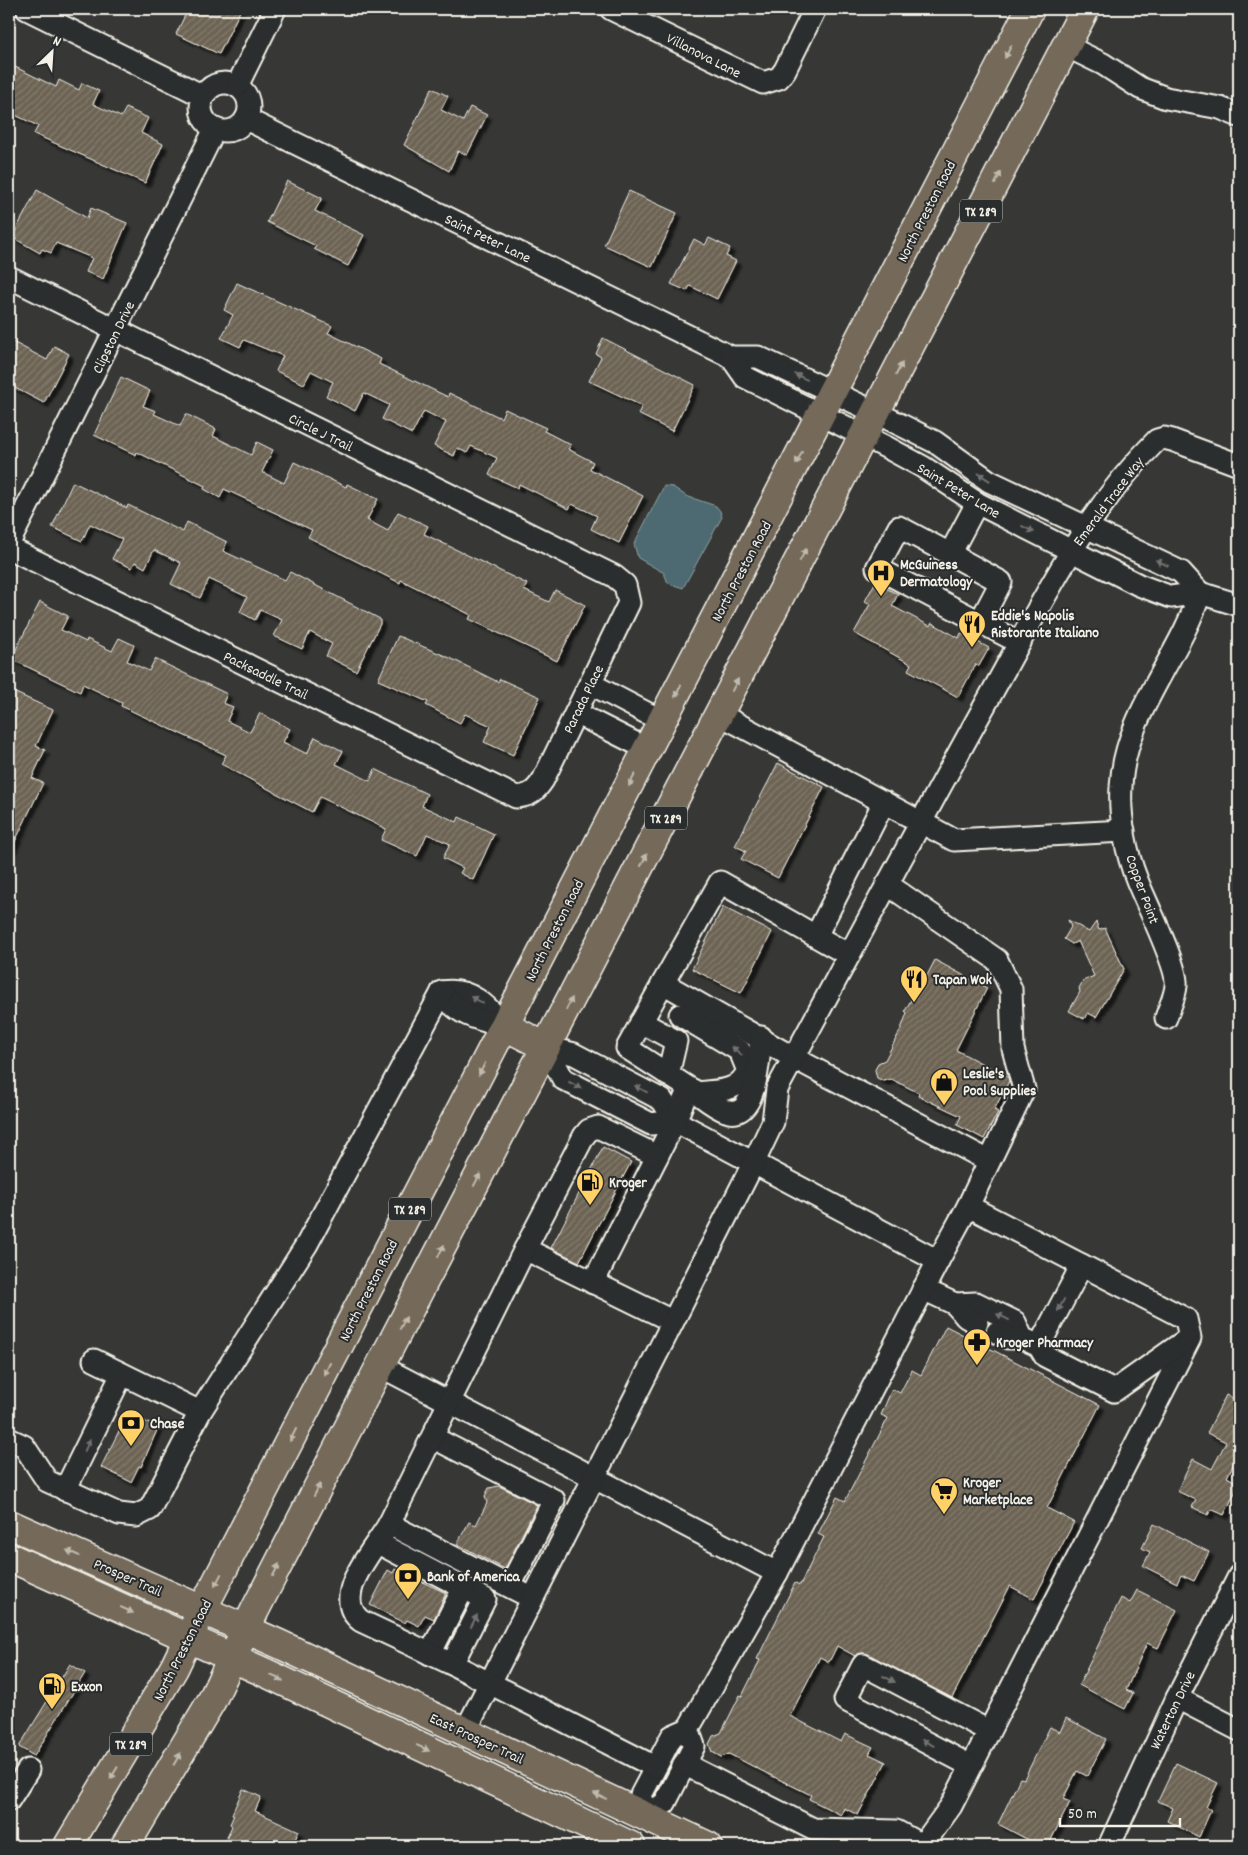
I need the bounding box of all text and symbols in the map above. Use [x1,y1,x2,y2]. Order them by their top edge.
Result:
north arrow [28,28,78,78]
street label: Villanova Lane [662,29,745,85]
text: N [49,32,64,53]
one-way arrow [1004,45,1012,59]
street label: North Preston Road [893,157,963,267]
one-way arrow [993,171,1002,185]
road number: TX 289 [960,200,1002,222]
street label: Saint Peter Lane [440,209,534,270]
street label: Clipston Drive [88,297,142,378]
one-way arrow [895,362,903,377]
one-way arrow [794,373,808,381]
street label: Circle J Trail [284,409,356,459]
one-way arrow [795,451,803,465]
street label: Emerald Trace Way [1069,452,1151,551]
street label: Saint Peter Lane [912,458,1004,525]
one-way arrow [978,473,991,482]
street label: North Preston Road [707,518,779,626]
one-way arrow [1021,525,1035,533]
one-way arrow [799,547,807,562]
place label: McGuiness Dermatology [900,555,973,594]
hospital icon: McGuiness Dermatology [866,558,896,597]
one-way arrow [1155,559,1169,567]
place label: Eddie's Napolis Ristorante Italiano [991,606,1099,645]
restaurant icon: Eddie's Napolis Ristorante Italiano [957,609,987,648]
street label: Packsaddle Trail [219,647,312,707]
street label: Parada Place [559,661,611,738]
one-way arrow [731,677,739,692]
one-way arrow [674,684,682,698]
one-way arrow [628,773,636,787]
road number: TX 289 [645,806,687,830]
street label: Copper Point [1118,852,1164,928]
one-way arrow [640,853,648,867]
street label: North Preston Road [521,876,591,986]
restaurant icon: Tapan Wok [899,964,929,1003]
place label: Tapan Wok [933,970,992,992]
one-way arrow [470,996,484,1004]
one-way arrow [565,997,573,1011]
one-way arrow [731,1045,744,1056]
one-way arrow [478,1062,486,1076]
place label: Leslie's Pool Supplies [963,1064,1036,1103]
shop icon: Leslie's Pool Supplies [929,1067,959,1106]
one-way arrow [567,1081,582,1089]
one-way arrow [634,1085,648,1093]
fuel station icon: Kroger [575,1167,605,1206]
one-way arrow [473,1173,481,1187]
place label: Kroger [609,1173,647,1195]
road number: TX 289 [389,1198,431,1220]
street label: North Preston Road [335,1236,405,1346]
one-way arrow [437,1243,445,1258]
one-way arrow [1057,1298,1065,1313]
one-way arrow [996,1313,1011,1321]
one-way arrow [399,1316,407,1330]
pharmacy icon: Kroger Pharmacy [962,1327,992,1366]
place label: Kroger Pharmacy [996,1333,1094,1355]
one-way arrow [323,1361,331,1376]
bank icon: Chase [116,1408,146,1447]
place label: Chase [150,1414,185,1436]
one-way arrow [289,1428,297,1443]
one-way arrow [83,1439,91,1453]
place label: Kroger Marketplace [963,1473,1033,1512]
supermarket icon: Kroger Marketplace [929,1476,959,1515]
one-way arrow [313,1483,321,1497]
one-way arrow [66,1548,80,1556]
street label: Prosper Trail [89,1554,165,1604]
bank icon: Bank of America [393,1561,423,1600]
one-way arrow [272,1562,280,1577]
place label: Bank of America [427,1567,520,1589]
one-way arrow [214,1572,222,1587]
street label: North Preston Road [149,1596,219,1706]
one-way arrow [120,1607,134,1615]
one-way arrow [470,1613,478,1628]
street label: Waterton Drive [1145,1668,1202,1754]
fuel station icon: Exxon [37,1671,67,1710]
one-way arrow [269,1674,284,1682]
one-way arrow [882,1675,896,1683]
place label: Exxon [71,1677,103,1699]
street label: East Prosper Trail [425,1708,527,1771]
road number: TX 289 [110,1732,152,1756]
one-way arrow [921,1739,935,1747]
one-way arrow [416,1744,430,1752]
one-way arrow [173,1753,182,1766]
one-way arrow [109,1766,118,1779]
one-way arrow [592,1792,607,1800]
scale bar [1060,1795,1180,1827]
text: 50 m [1068,1804,1097,1826]

